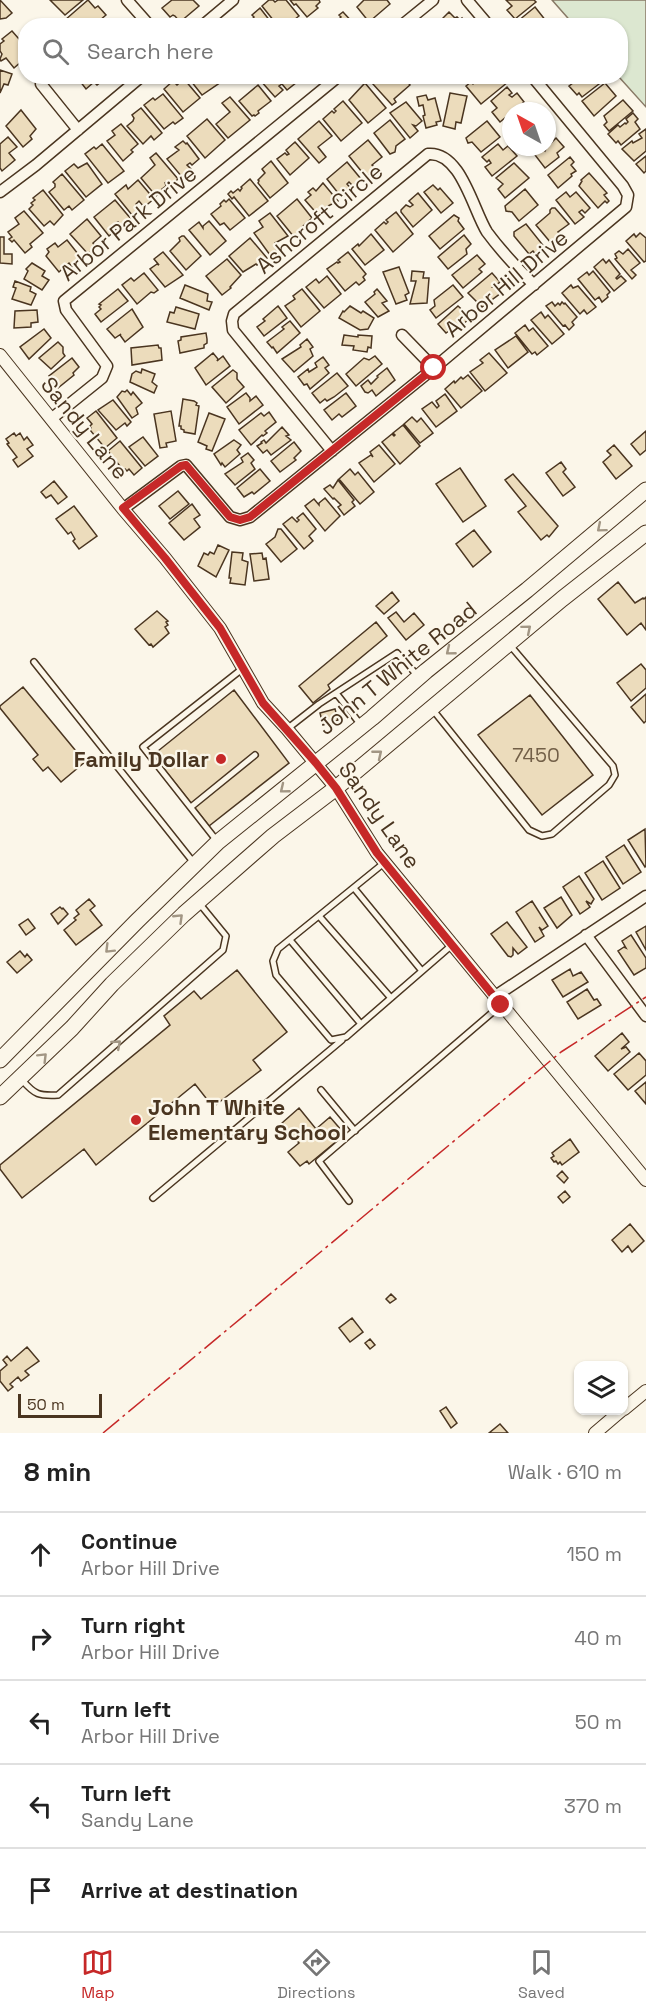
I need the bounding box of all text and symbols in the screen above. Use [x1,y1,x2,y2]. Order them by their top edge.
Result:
search box [18,18,628,84]
icon: search [39,35,72,68]
text: Search here [87,37,214,65]
north arrow [502,102,556,156]
street label: Ashcroft Circle [250,157,388,279]
street label: Arbor Park Drive [54,159,202,287]
street label: Arbor Hill Drive [438,223,574,343]
route start [420,354,446,380]
street label: Sandy Lane [35,371,135,485]
one-way arrow [597,521,608,532]
street label: John T White Road [312,595,482,741]
one-way arrow [520,625,531,636]
one-way arrow [446,644,457,655]
house number: 7450 [512,742,560,768]
place label: Family Dollar [74,745,209,773]
one-way arrow [371,750,382,761]
marker: Family Dollar [214,752,228,766]
street label: Sandy Lane [333,756,427,874]
one-way arrow [279,781,290,792]
one-way arrow [172,915,183,926]
one-way arrow [106,941,117,952]
route end [487,991,513,1017]
one-way arrow [110,1040,121,1051]
one-way arrow [35,1054,46,1065]
place label: John T White Elementary School [148,1093,347,1146]
marker: John T White Elementary School [129,1113,143,1127]
map controls [574,1361,628,1415]
button: layers [574,1361,628,1415]
scale bar [18,1391,102,1418]
text: 50 m [27,1394,65,1415]
text: 8 min [24,1455,91,1489]
text: Walk · 610 m [508,1459,622,1485]
text: Continue [81,1527,177,1555]
icon: ahead [24,1538,57,1571]
text: 150 m [567,1541,622,1567]
text: Arbor Hill Drive [81,1555,220,1581]
text: Turn right [81,1611,186,1639]
icon: right [24,1622,57,1655]
text: 40 m [574,1625,622,1651]
text: Arbor Hill Drive [81,1639,220,1665]
text: Turn left [81,1695,171,1723]
icon: left [24,1706,57,1739]
text: 50 m [575,1709,622,1735]
text: Arbor Hill Drive [81,1723,220,1749]
text: Turn left [81,1779,171,1807]
icon: left [24,1790,57,1823]
text: 370 m [564,1793,622,1819]
text: Sandy Lane [81,1807,194,1833]
icon: arrive [24,1874,57,1907]
text: Arrive at destination [81,1876,298,1904]
tab: Map [81,1946,115,2003]
tab: Directions [277,1946,356,2003]
tab: Saved [518,1946,565,2003]

